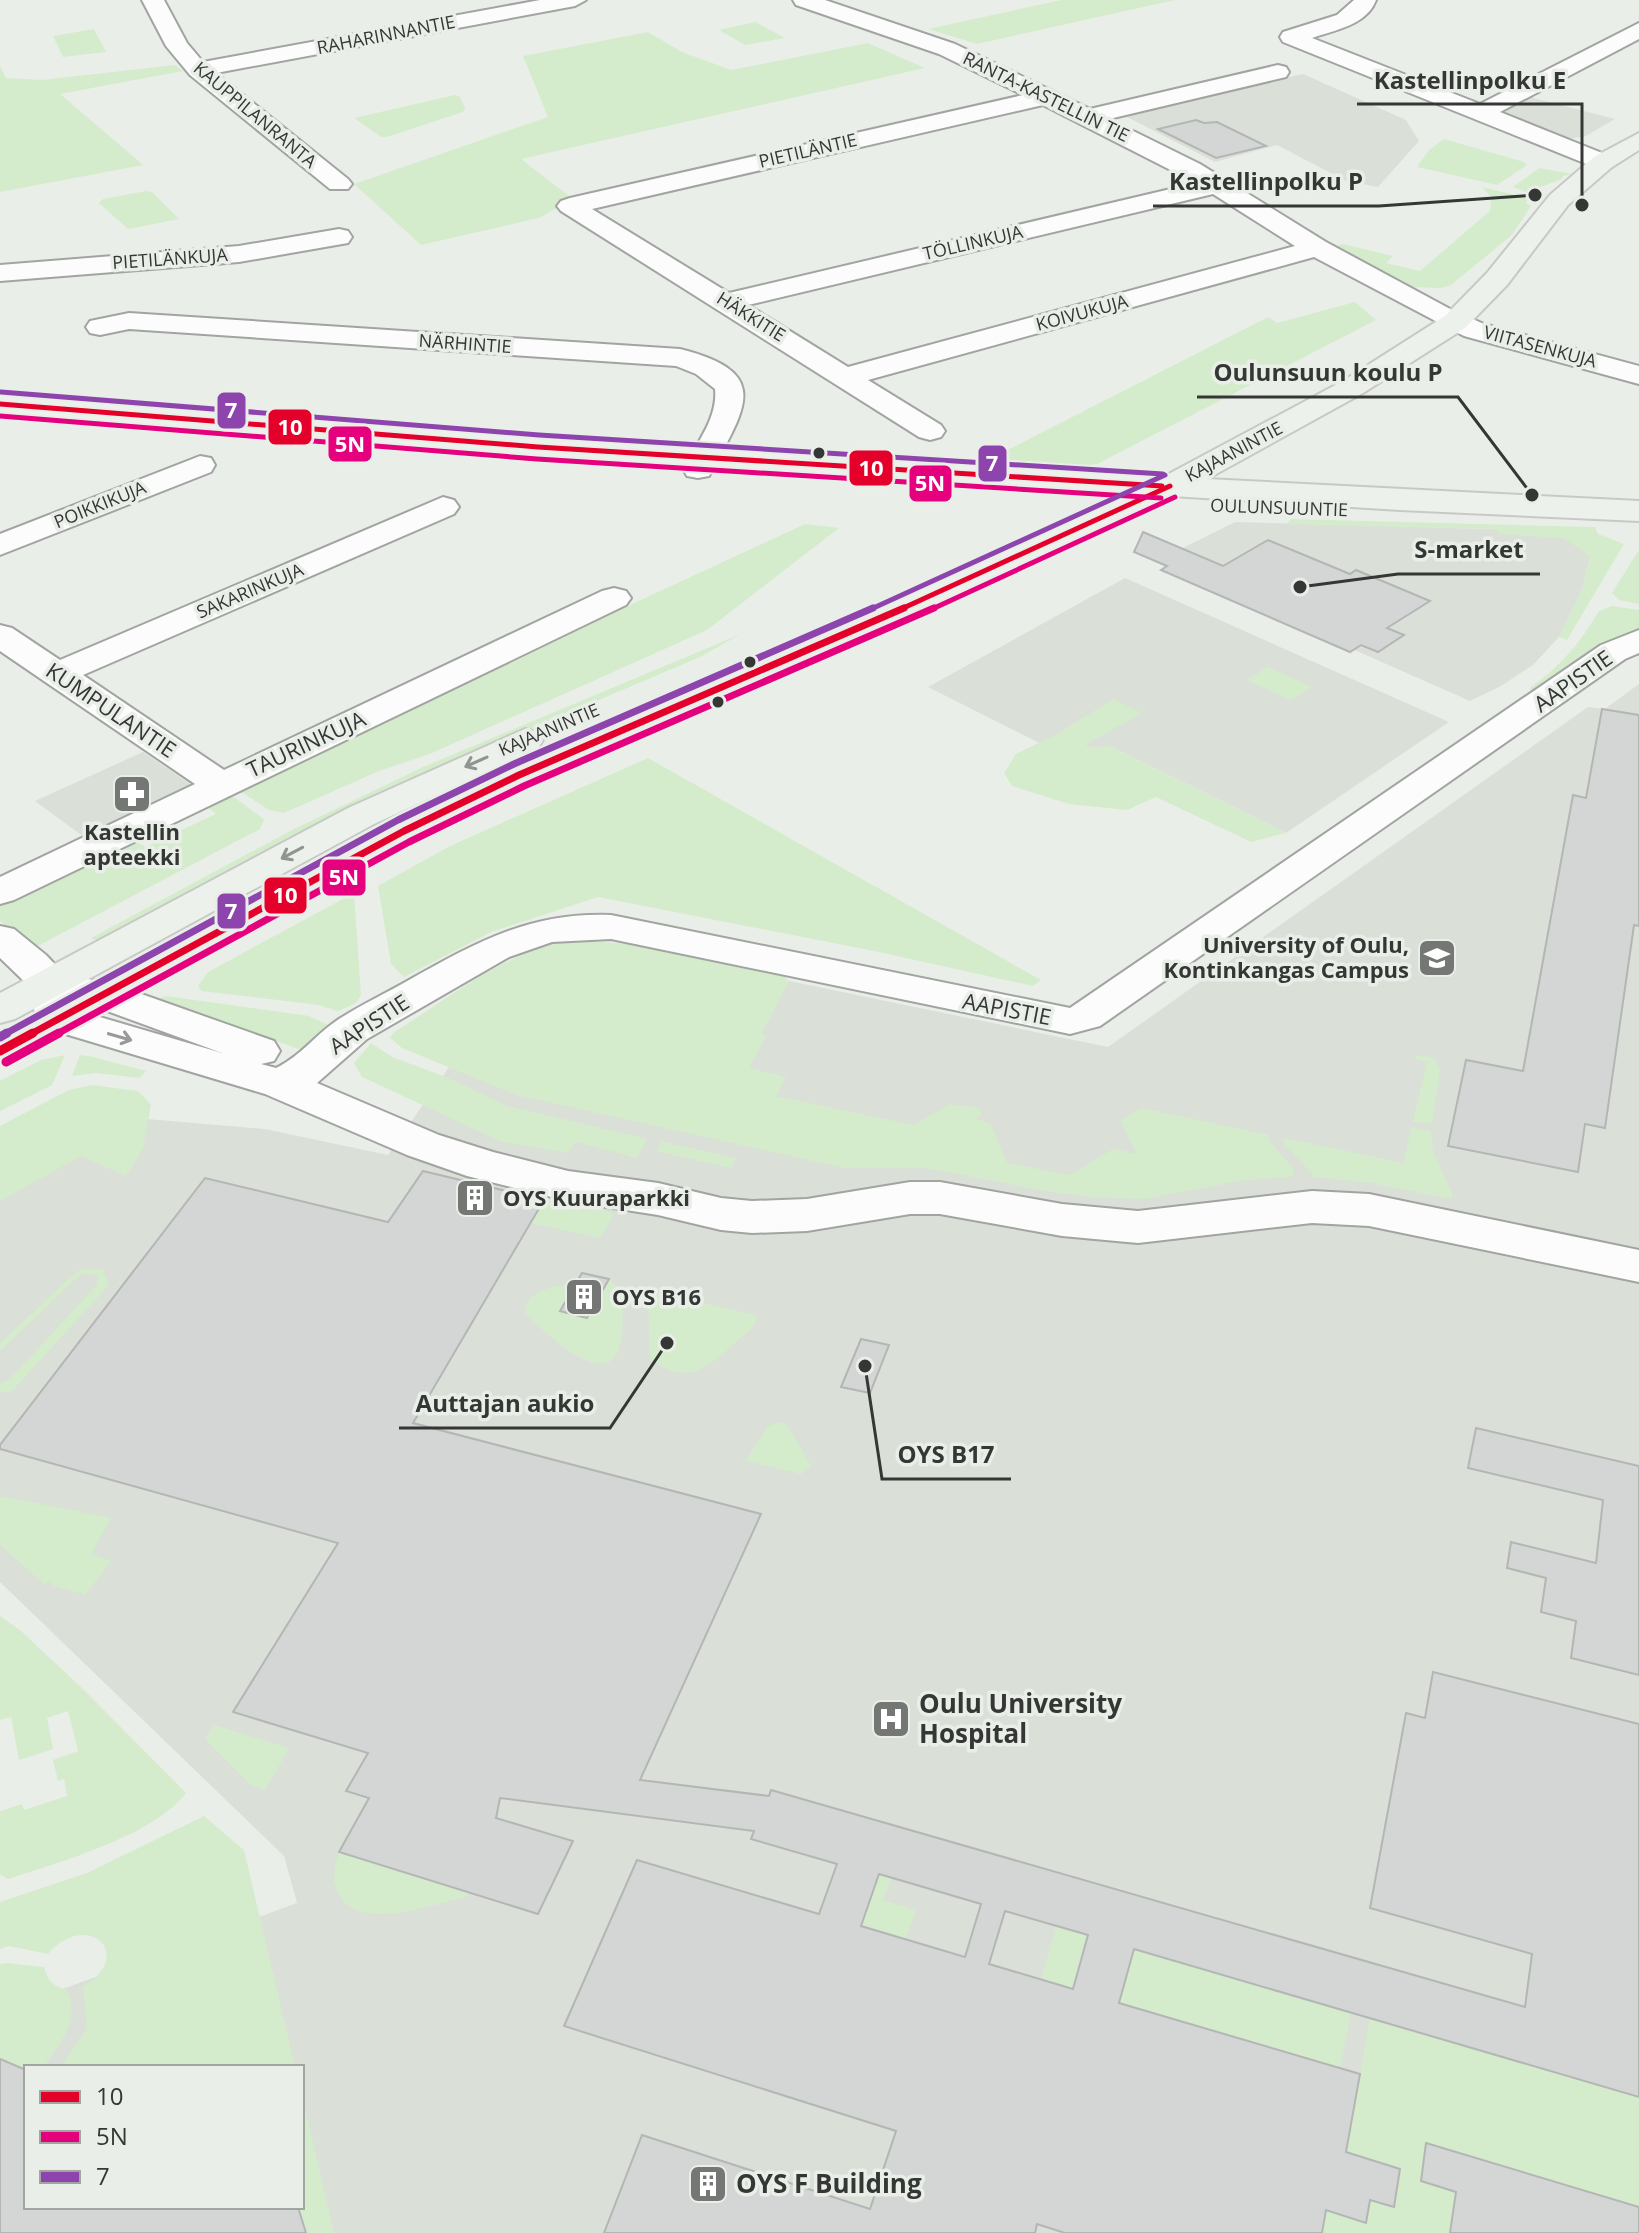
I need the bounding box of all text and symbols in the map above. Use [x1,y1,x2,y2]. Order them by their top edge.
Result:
street label: RAHARINNANTIE [315,9,457,59]
street label: RANTA-KASTELLIN TIE [959,45,1134,147]
street label: KAUPPILANRANTA [189,56,323,173]
callout: Kastellinpolku E [1357,56,1582,104]
text: Kastellinpolku E [1374,63,1566,96]
street label: PIETILÄNTIE [756,127,859,173]
callout: Kastellinpolku P [1153,158,1379,206]
text: Kastellinpolku P [1169,164,1363,197]
street label: TÖLLINKUJA [921,219,1026,265]
street label: PIETILÄNKUJA [111,242,229,274]
street label: HÄKKITIE [713,286,790,347]
street label: KOIVUKUJA [1033,288,1131,336]
street label: VIITASENKUJA [1481,319,1600,373]
street label: NÄRHINTIE [418,328,512,358]
callout: Oulunsuun koulu P [1197,349,1458,397]
text: Oulunsuun koulu P [1213,355,1443,388]
line badge: 7 [216,391,247,430]
text: 7 [225,394,237,424]
line badge: 10 [267,408,313,446]
text: 10 [277,411,303,441]
street label: KAJAANINTIE [1181,415,1286,487]
line badge: 5N [327,425,373,463]
text: 5N [335,428,365,458]
line badge: 7 [977,444,1008,483]
unlabelled marker [811,445,827,461]
text: 7 [986,447,998,477]
line badge: 10 [848,449,894,487]
text: 10 [858,452,884,482]
line badge: 5N [908,464,953,503]
text: 5N [915,467,945,497]
street label: POIKKIKUJA [50,474,150,533]
street label: OULUNSUUNTIE [1210,493,1348,521]
callout: S-market [1398,526,1540,574]
text: S-market [1414,532,1524,565]
street label: SAKARINKUJA [193,557,307,623]
street label: AAPISTIE [1527,642,1618,718]
unlabelled marker [742,654,758,670]
street label: KUMPULANTIE [41,655,183,764]
unlabelled marker [710,694,726,710]
street label: KAJAANINTIE [495,697,603,761]
street label: TAURINKUJA [241,702,370,784]
one-way arrow [464,755,489,770]
pharmacy icon: Kastellin apteekki [111,773,153,815]
place label: Kastellin apteekki [84,816,180,871]
one-way arrow [281,845,304,861]
line badge: 5N [321,858,367,897]
text: 5N [329,861,359,891]
line badge: 10 [263,876,308,915]
text: 10 [272,879,298,909]
line badge: 7 [216,892,247,930]
text: 7 [225,895,237,925]
place label: University of Oulu, Kontinkangas Campus [1164,929,1409,984]
school or university icon: University of Oulu, Kontinkangas Campus [1416,937,1458,979]
street label: AAPISTIE [960,985,1054,1031]
street label: AAPISTIE [323,986,414,1060]
one-way arrow [107,1030,133,1045]
building icon: OYS Kuuraparkki [454,1177,496,1219]
place label: OYS Kuuraparkki [503,1182,690,1212]
building icon: OYS B16 [563,1276,605,1318]
place label: OYS B16 [612,1281,701,1311]
callout: Auttajan aukio [399,1380,610,1428]
text: Auttajan aukio [416,1386,594,1419]
callout: OYS B17 [882,1431,1011,1479]
text: OYS B17 [897,1437,995,1470]
place label: Oulu University Hospital [919,1685,1122,1751]
hospital icon: Oulu University Hospital [870,1698,912,1740]
legend [24,2065,304,2209]
text: 10 [96,2079,123,2112]
text: 5N [96,2119,128,2152]
text: 7 [96,2159,110,2192]
building icon: OYS F Building [687,2163,729,2205]
place label: OYS F Building [736,2165,922,2201]

